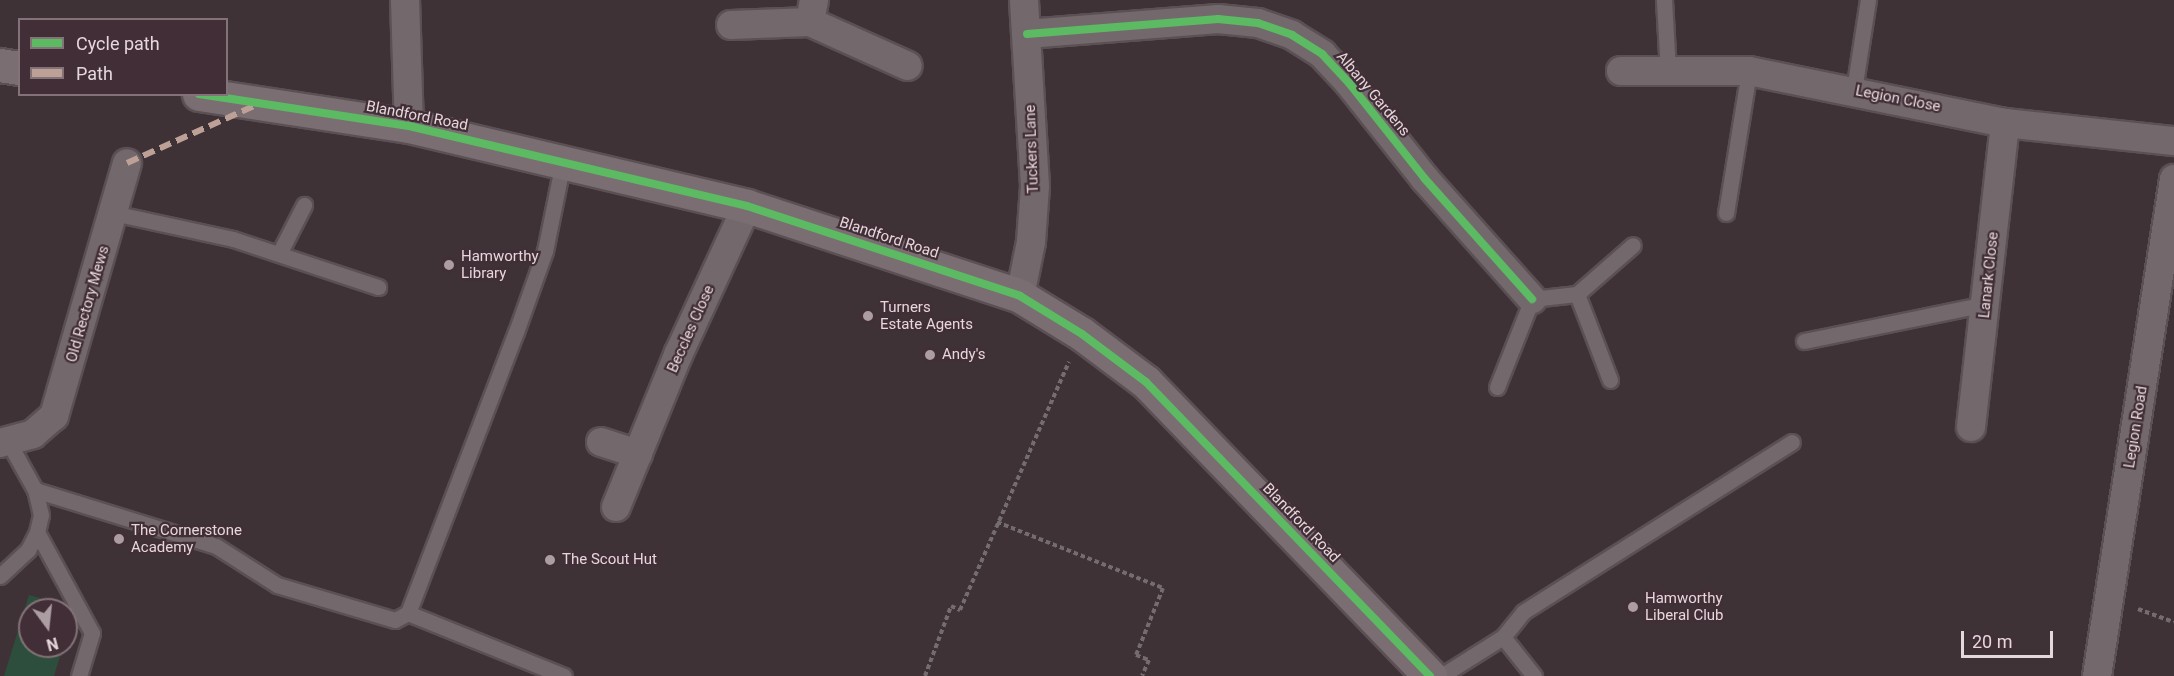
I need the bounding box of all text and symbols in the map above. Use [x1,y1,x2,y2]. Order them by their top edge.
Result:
legend [18,18,228,96]
text: Cycle path [76,33,160,54]
street label: Albany Gardens [1332,48,1414,140]
text: Path [76,63,113,84]
street label: Legion Close [1854,82,1942,116]
street label: Blandford Road [365,97,469,135]
street label: Tuckers Lane [1021,104,1043,194]
street label: Blandford Road [837,213,941,263]
street label: Lanark Close [1976,231,2002,319]
street label: Old Rectory Mews [63,244,113,364]
place label: Hamworthy Library [461,247,539,282]
marker: Hamworthy Library [442,258,456,272]
street label: Beccles Close [664,283,718,375]
place label: Turners Estate Agents [880,298,973,333]
marker: Turners Estate Agents [861,309,875,323]
place label: Andy's [942,346,986,364]
marker: Andy's [923,348,937,362]
street label: Legion Road [2121,385,2151,469]
street label: Blandford Road [1259,480,1343,566]
place label: The Cornerstone Academy [131,521,242,556]
marker: The Cornerstone Academy [112,532,126,546]
place label: The Scout Hut [562,551,657,569]
marker: The Scout Hut [543,553,557,567]
place label: Hamworthy Liberal Club [1645,589,1724,624]
north arrow [18,598,78,658]
marker: Hamworthy Liberal Club [1626,600,1640,614]
scale bar [1964,619,2056,657]
text: 20 m [1972,631,2012,652]
text: N [44,633,60,655]

